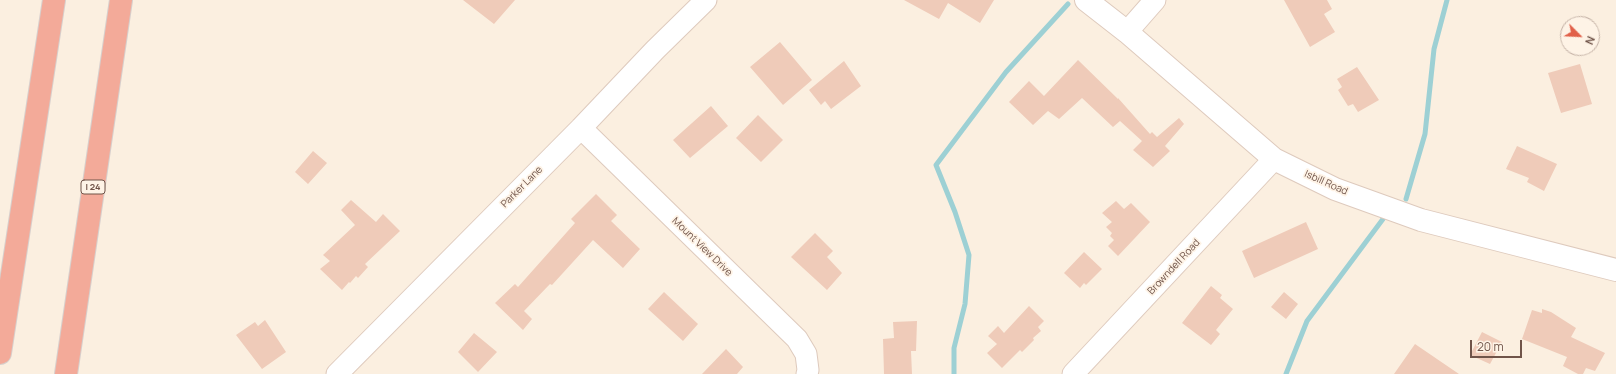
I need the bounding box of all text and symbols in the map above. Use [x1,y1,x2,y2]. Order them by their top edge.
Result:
north arrow [1560,16,1600,56]
text: N [1582,34,1599,47]
street label: Parker Lane [499,164,545,210]
street label: Isbill Road [1302,168,1350,198]
road number: I 24 [81,180,105,194]
street label: Mount View Drive [669,215,735,279]
street label: Browndell Road [1145,237,1203,297]
scale bar [1472,332,1524,358]
text: 20 m [1477,338,1504,355]

